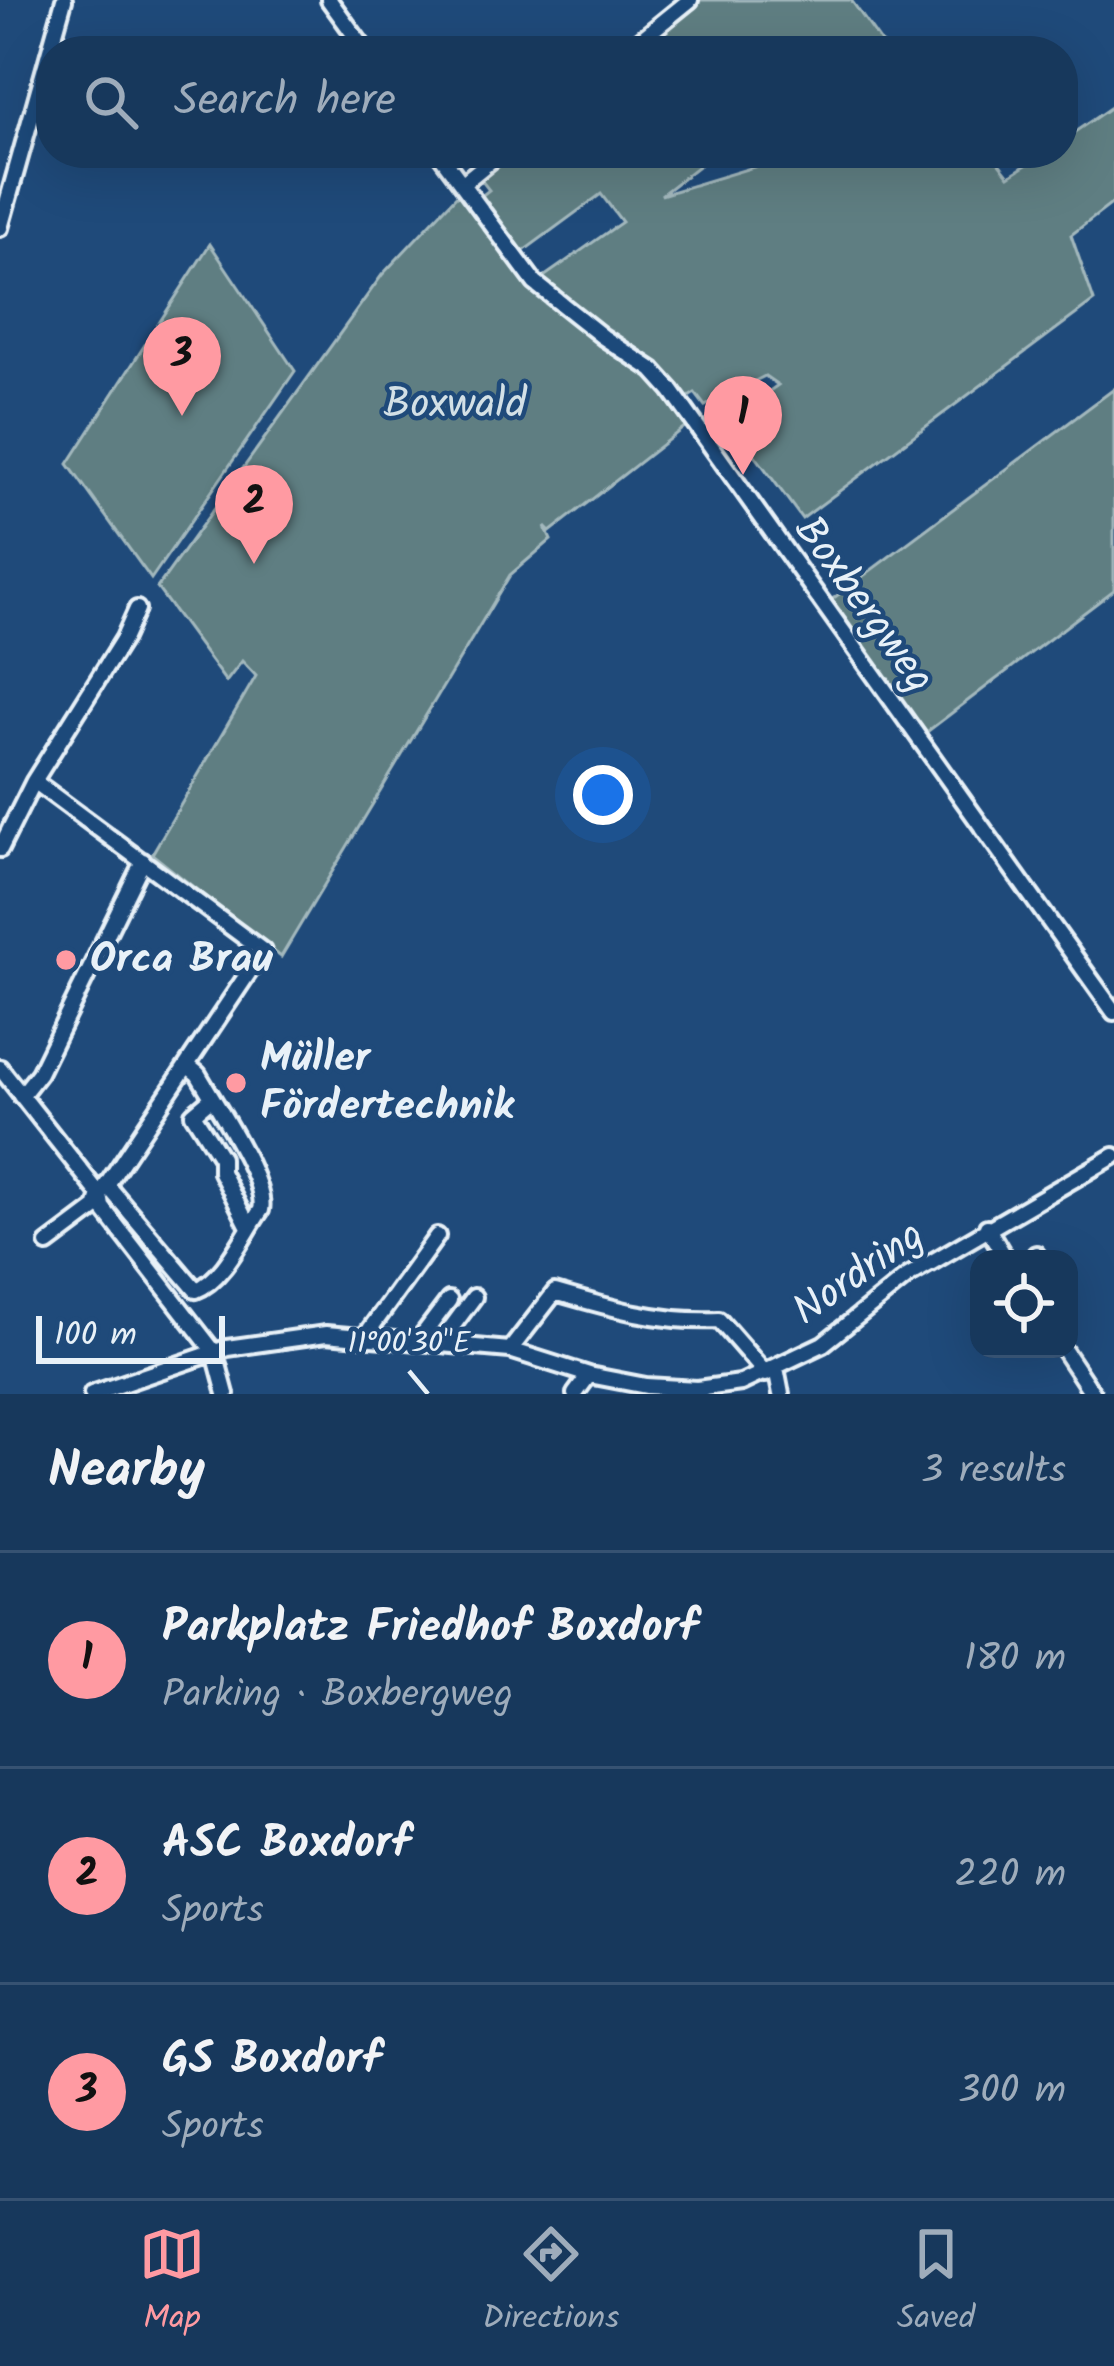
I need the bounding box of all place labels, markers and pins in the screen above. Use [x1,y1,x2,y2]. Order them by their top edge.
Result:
pin: 3 [143,317,221,416]
pin: 1 [704,376,782,475]
pin: 2 [215,465,293,564]
place label: Orca Brau [90,927,273,994]
marker: Orca Brau [53,947,79,973]
place label: Müller Fördertechnik [260,1026,515,1141]
marker: Müller Fördertechnik [223,1070,249,1096]

